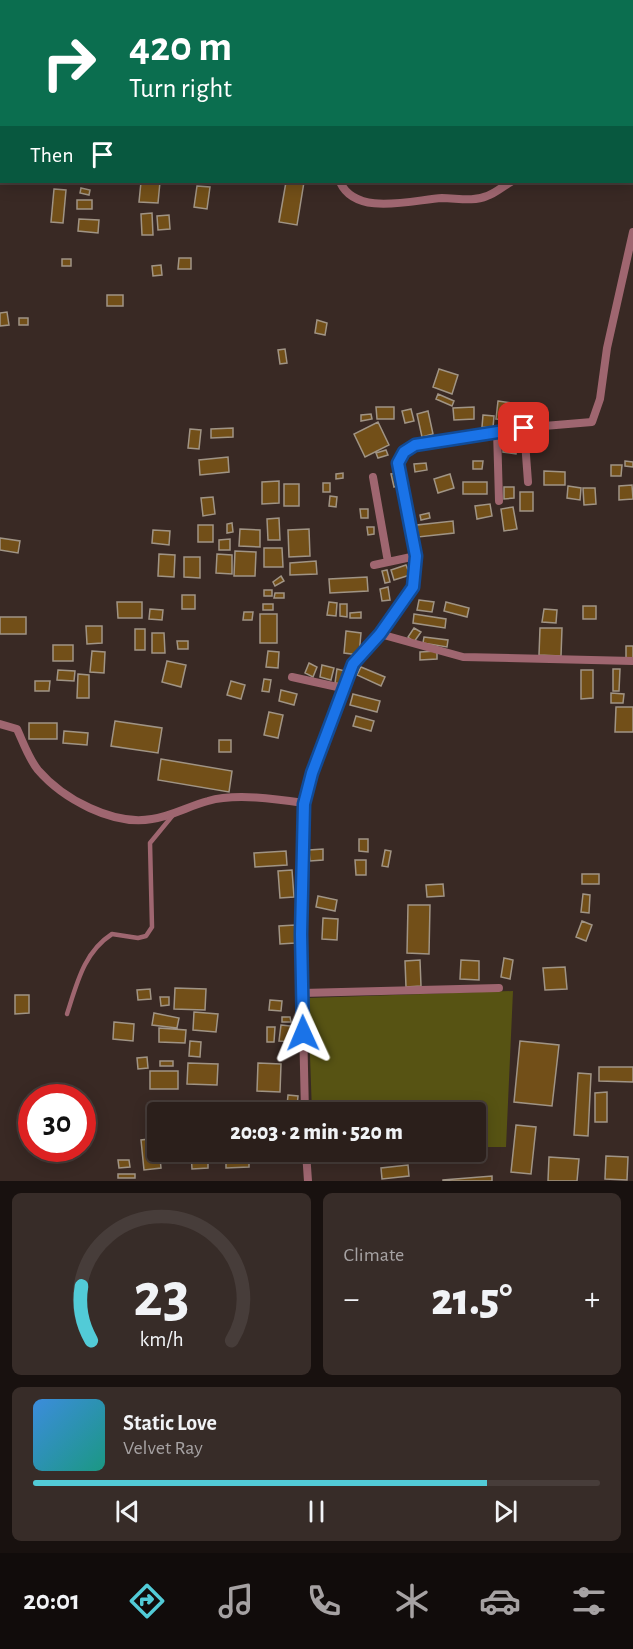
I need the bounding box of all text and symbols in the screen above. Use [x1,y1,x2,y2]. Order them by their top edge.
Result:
icon: right [30,24,108,102]
text: 420 m [129,26,232,68]
text: Turn right [129,75,232,102]
icon: arrive [86,138,119,171]
text: Then [30,144,74,166]
pin [498,402,549,453]
icon: arrive [507,411,540,444]
position arrow [271,1001,335,1065]
speed limit sign: 30 [18,1084,96,1162]
text: 20:03 · 2 min · 520 m [230,1121,403,1143]
text: Climate [344,1245,404,1265]
text: 23 [133,1265,189,1327]
text: 21.5° [431,1278,512,1323]
text: − [344,1283,359,1316]
text: + [584,1283,600,1316]
text: km/h [139,1329,183,1350]
text: Static Love [123,1412,217,1434]
text: Velvet Ray [123,1438,203,1458]
icon: previous [111,1495,144,1528]
icon: pause [300,1495,333,1528]
icon: next [489,1495,522,1528]
icon: directions [126,1580,168,1622]
icon: music [215,1580,257,1622]
icon: phone [303,1580,345,1622]
icon: climate [391,1580,433,1622]
icon: car [479,1580,521,1622]
icon: filters [568,1580,610,1622]
text: 20:01 [23,1587,80,1614]

